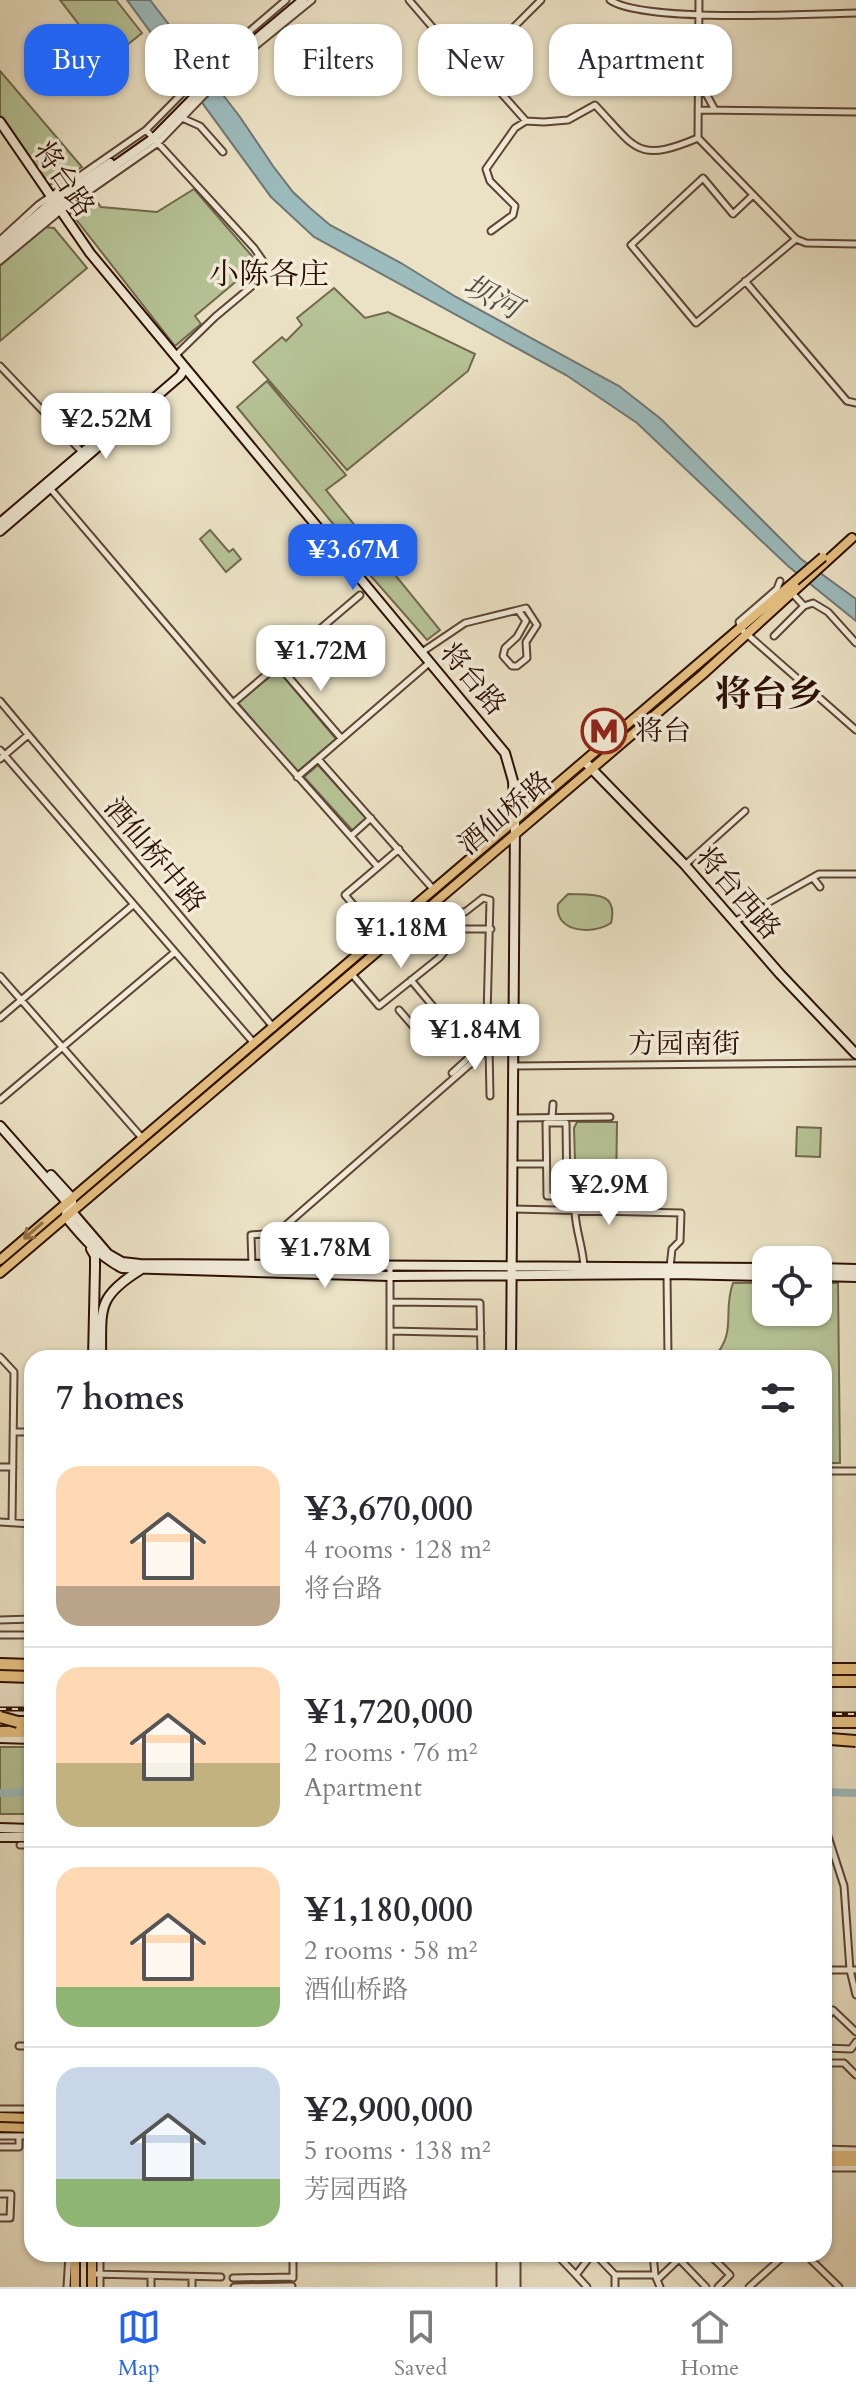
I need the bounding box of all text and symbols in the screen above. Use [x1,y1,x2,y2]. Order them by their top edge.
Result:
chip: Buy [24,24,129,96]
chip: Rent [145,24,258,96]
chip: Filters [274,24,402,96]
chip: New [418,24,533,96]
chip: Apartment [549,24,732,96]
street label: 将台路 [25,134,103,224]
district label: 小陈各庄 [209,254,329,295]
water label: 坝河 [456,265,533,332]
pin: ¥2.52M [41,393,171,461]
text: ¥2.52M [59,401,153,436]
pin: ¥3.67M [288,524,418,592]
text: ¥3.67M [306,532,400,567]
pin: ¥1.72M [256,625,386,693]
text: ¥1.72M [274,633,368,668]
street label: 将台路 [431,635,515,723]
district label: 将台乡 [715,670,823,719]
metro station icon: 将台 [580,707,628,755]
place label: 将台 [635,712,691,750]
street label: 酒仙桥路 [450,762,560,864]
street label: 酒仙桥中路 [95,789,215,921]
street label: 将台西路 [687,838,789,948]
pin: ¥1.18M [336,902,466,970]
text: ¥1.18M [354,910,448,945]
pin: ¥1.84M [410,1004,540,1072]
text: ¥1.84M [428,1012,522,1047]
street label: 方园南街 [628,1025,740,1063]
pin: ¥2.9M [553,1159,665,1227]
text: ¥2.9M [569,1167,649,1202]
one-way arrow [24,1221,44,1239]
pin: ¥1.78M [260,1222,390,1290]
text: ¥1.78M [278,1230,372,1265]
map controls [752,1246,832,1326]
button: locate [752,1246,832,1326]
text: 7 homes [56,1375,184,1421]
icon: filters [756,1376,800,1420]
text: ¥3,670,000 [304,1486,473,1532]
icon: home [120,1498,216,1594]
text: 4 rooms · 128 m² [304,1532,491,1567]
text: 将台路 [304,1571,382,1606]
text: ¥1,720,000 [304,1689,473,1735]
icon: home [120,1699,216,1795]
text: 2 rooms · 76 m² [304,1735,477,1770]
text: Apartment [304,1770,422,1805]
text: ¥1,180,000 [304,1887,473,1933]
icon: home [120,1899,216,1995]
text: 2 rooms · 58 m² [304,1933,477,1968]
text: 酒仙桥路 [304,1972,408,2007]
text: ¥2,900,000 [304,2087,473,2133]
icon: home [120,2099,216,2195]
text: 5 rooms · 138 m² [304,2133,491,2168]
text: 芳园西路 [304,2172,408,2207]
tab: Map [117,2305,161,2383]
tab: Saved [394,2305,447,2383]
tab: Home [680,2305,739,2383]

